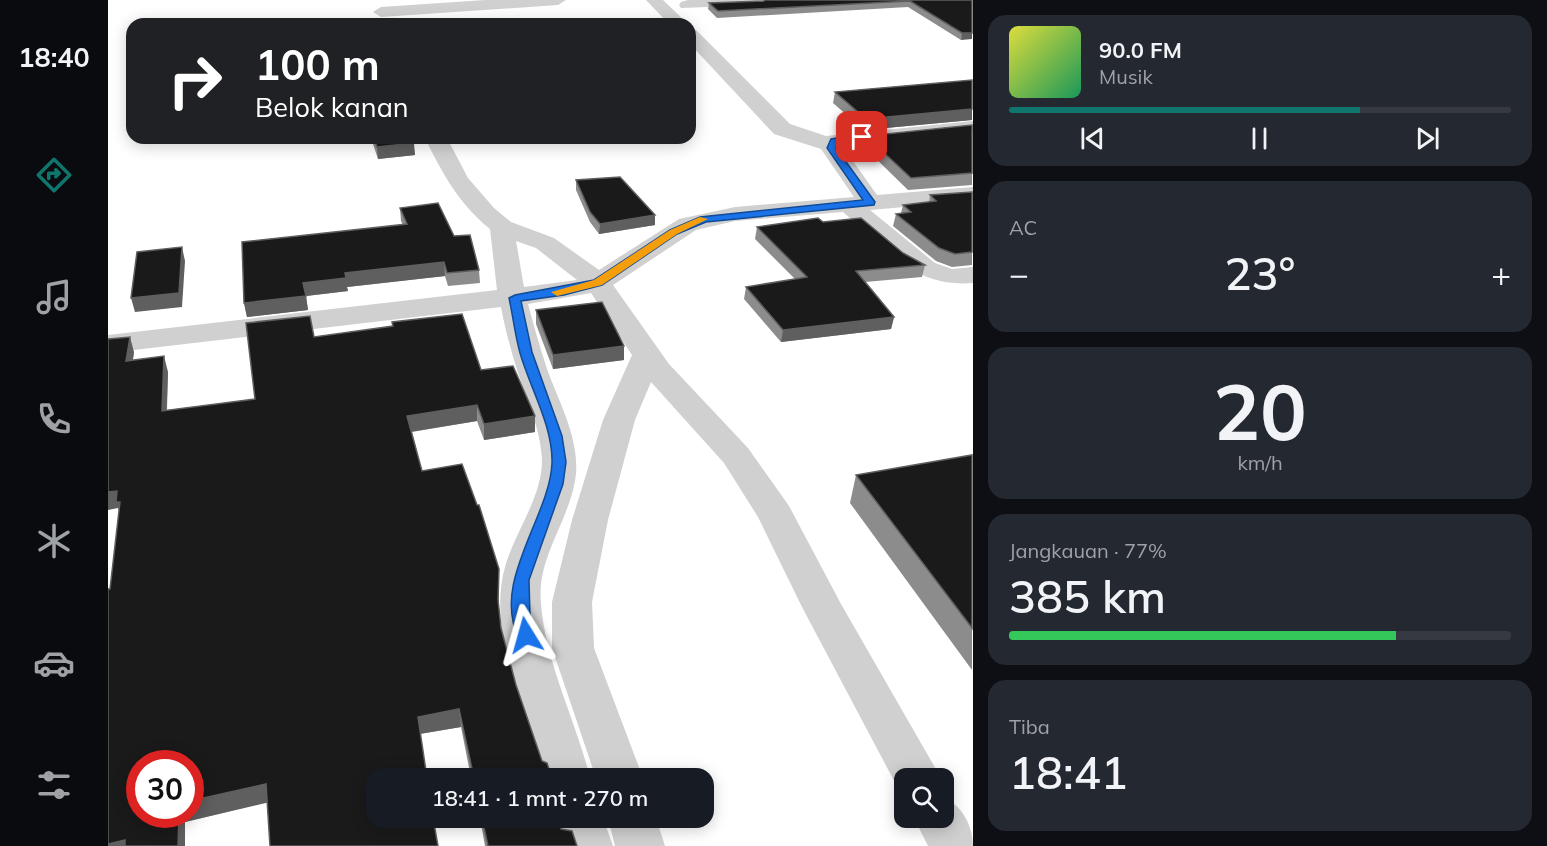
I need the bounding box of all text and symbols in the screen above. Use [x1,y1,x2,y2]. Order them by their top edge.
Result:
text: 90.0 FM [1099,36,1182,64]
text: 100 m [255,38,380,91]
text: 18:40 [18,40,90,74]
icon: right [156,42,234,120]
text: Musik [1099,64,1153,89]
text: Belok kanan [255,90,409,124]
pin [836,111,887,162]
icon: arrive [845,120,878,153]
icon: previous [1076,122,1109,155]
icon: pause [1243,122,1276,155]
icon: next [1411,122,1444,155]
icon: directions [33,154,75,196]
text: AC [1009,215,1037,240]
text: 23° [1225,245,1295,301]
text: − [1009,253,1029,294]
text: + [1491,253,1511,294]
icon: music [33,276,75,318]
text: 20 [1213,362,1307,460]
icon: phone [33,398,75,440]
text: km/h [1237,450,1283,475]
icon: climate [33,520,75,562]
text: Jangkauan · 77% [1009,538,1167,563]
text: 385 km [1009,568,1166,624]
position arrow [494,603,558,667]
icon: car [33,642,75,684]
text: Tiba [1009,714,1050,739]
text: 18:41 [1009,744,1128,800]
speed limit sign: 30 [126,750,204,828]
icon: filters [33,764,75,806]
map controls [894,768,954,828]
button: search [894,768,954,828]
text: 18:41 · 1 mnt · 270 m [432,784,648,812]

